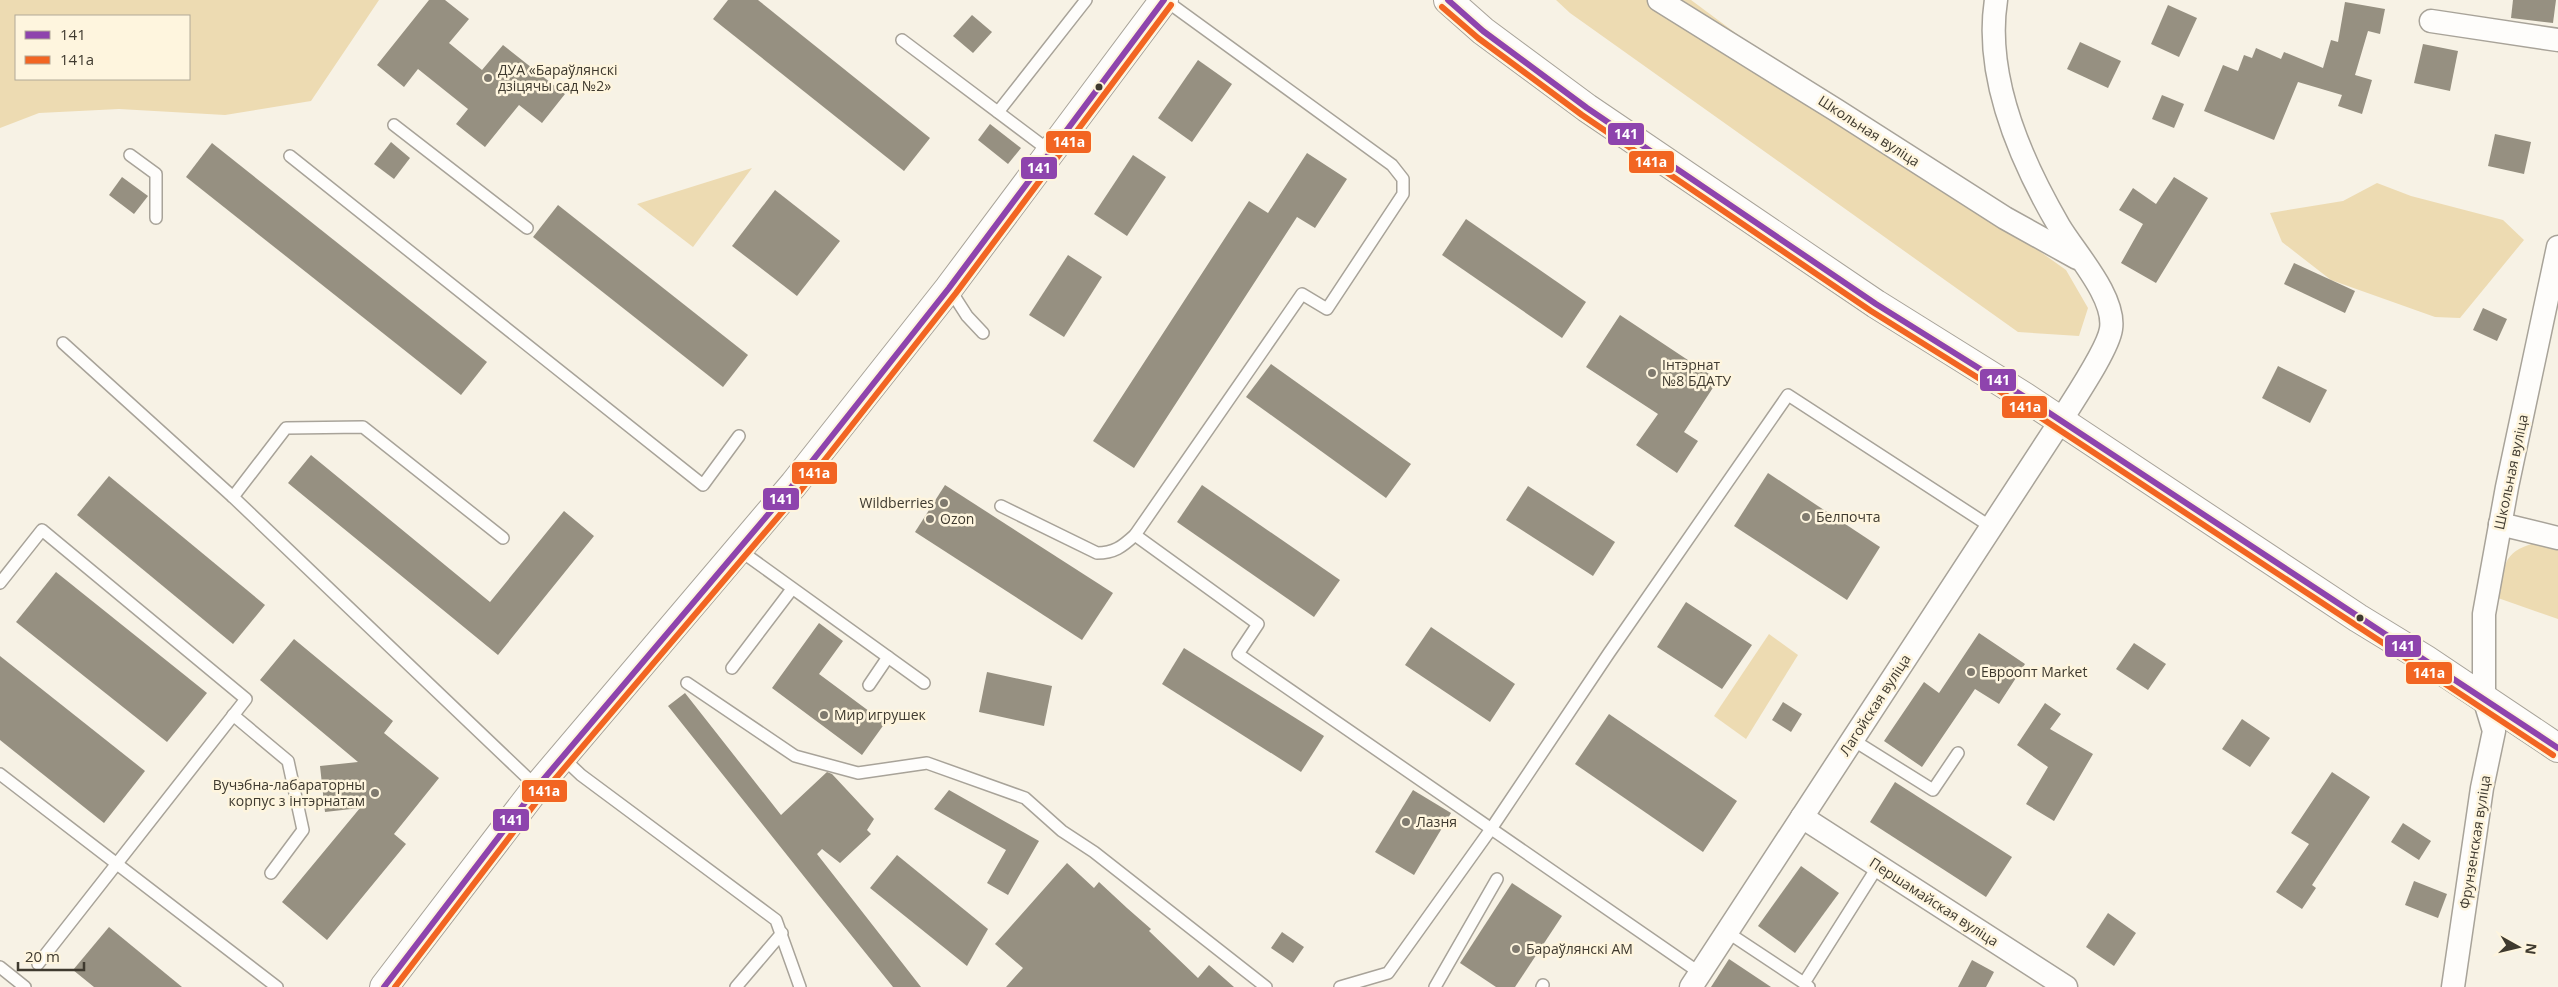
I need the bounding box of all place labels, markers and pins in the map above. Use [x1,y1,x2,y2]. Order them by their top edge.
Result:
place label: ДУА «Бараўлянскі дзіцячы сад №2» [498,60,617,95]
marker: ДУА «Бараўлянскі дзіцячы сад №2» [482,72,494,84]
unlabelled marker [1094,82,1104,92]
place label: Інтэрнат №8 БДАТУ [1662,355,1732,390]
marker: Інтэрнат №8 БДАТУ [1646,367,1658,379]
place label: Wildberries [860,493,934,512]
marker: Wildberries [938,497,950,509]
place label: Белпочта [1816,507,1880,526]
place label: Ozon [940,509,974,528]
marker: Белпочта [1800,511,1812,523]
marker: Ozon [924,513,936,525]
unlabelled marker [2355,613,2365,623]
place label: Евроопт Market [1981,662,2087,681]
marker: Евроопт Market [1965,666,1977,678]
place label: Мир игрушек [834,705,927,724]
marker: Мир игрушек [818,709,830,721]
place label: Вучэбна-лабараторны корпус з інтэрнатам [213,775,365,810]
marker: Вучэбна-лабараторны корпус з інтэрнатам [369,787,381,799]
place label: Лазня [1416,812,1457,831]
marker: Лазня [1400,816,1412,828]
place label: Бараўлянскі АМ [1526,939,1633,958]
marker: Бараўлянскі АМ [1510,943,1522,955]

